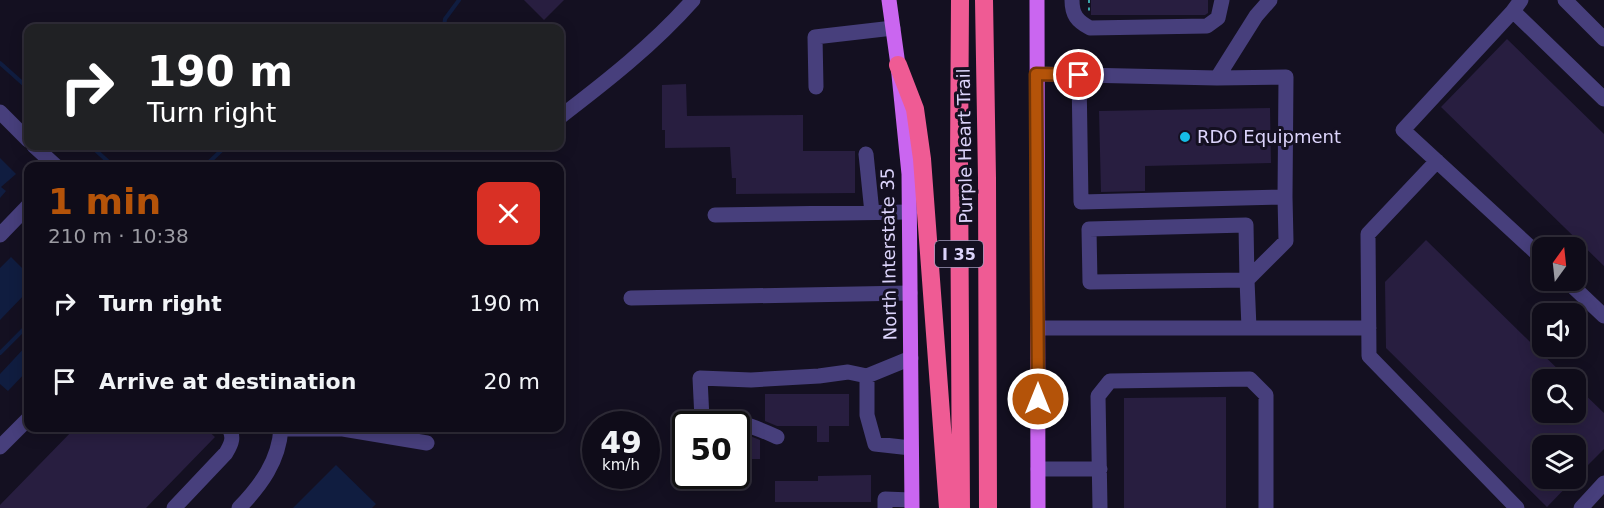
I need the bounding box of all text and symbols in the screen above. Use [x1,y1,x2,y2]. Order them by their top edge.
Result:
text: 190 m [147,47,293,96]
icon: right [48,48,126,126]
pin [1053,49,1104,100]
icon: arrive [1062,58,1095,91]
street label: Purple Heart Trail [953,68,976,224]
text: Turn right [147,97,276,128]
place label: RDO Equipment [1197,126,1341,147]
marker: RDO Equipment [1178,130,1192,144]
street label: North Interstate 35 [876,168,901,340]
text: 1 min [48,181,161,222]
button: close [477,182,540,245]
text: 210 m · 10:38 [48,224,189,248]
north arrow [1532,237,1586,291]
map controls [1532,237,1586,489]
road number: I 35 [935,241,983,267]
icon: right [48,287,81,320]
text: Turn right [99,291,222,316]
text: 190 m [470,291,540,316]
button: sound [1532,303,1586,357]
icon: arrive [48,365,81,398]
position arrow [1006,367,1070,431]
text: Arrive at destination [99,369,356,394]
text: 20 m [484,369,540,394]
button: search [1532,369,1586,423]
speed limit sign: 50 [672,411,750,489]
text: 49 [600,425,642,460]
button: layers [1532,435,1586,489]
text: km/h [602,456,640,474]

